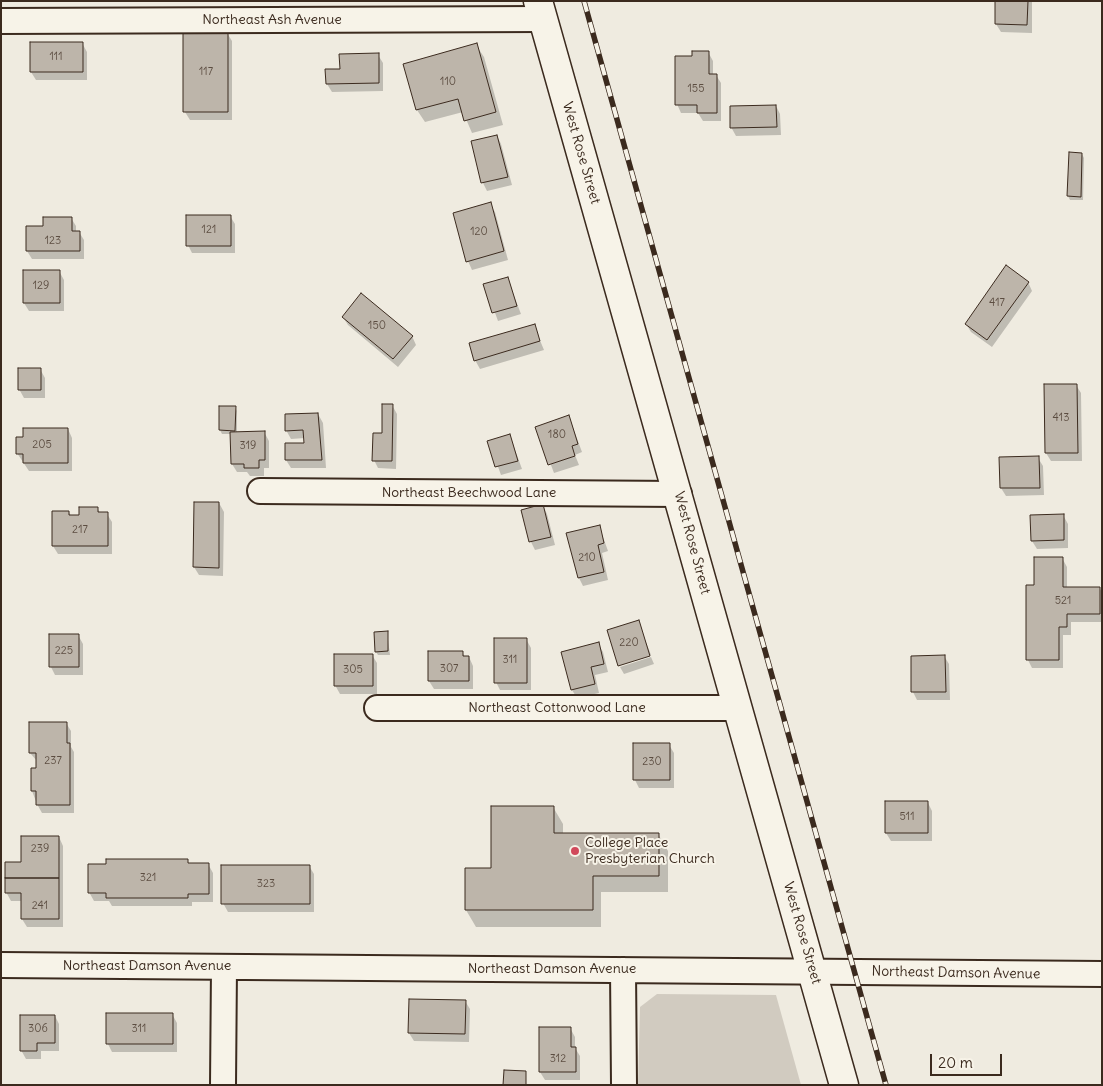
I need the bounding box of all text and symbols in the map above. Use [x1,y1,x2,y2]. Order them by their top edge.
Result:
street label: Northeast Ash Avenue [202,12,342,28]
house number: 111 [49,50,63,64]
house number: 117 [199,65,213,79]
house number: 110 [440,75,456,89]
house number: 155 [687,82,705,96]
street label: West Rose Street [558,100,604,206]
house number: 121 [202,223,216,237]
house number: 120 [470,225,488,239]
house number: 123 [45,234,61,248]
house number: 129 [33,279,49,293]
house number: 417 [989,296,1005,310]
house number: 150 [368,319,386,333]
house number: 413 [1053,411,1069,425]
house number: 180 [548,428,566,442]
house number: 205 [32,438,52,452]
house number: 319 [240,439,256,453]
street label: Northeast Beechwood Lane [382,485,556,501]
street label: West Rose Street [670,490,714,596]
house number: 217 [72,523,88,537]
house number: 210 [578,551,596,565]
house number: 521 [1055,594,1071,608]
house number: 220 [619,636,639,650]
house number: 225 [55,644,73,658]
house number: 311 [503,653,517,667]
house number: 307 [440,662,458,676]
house number: 305 [343,663,363,677]
street label: Northeast Cottonwood Lane [468,700,646,716]
house number: 237 [44,754,62,768]
house number: 230 [642,755,662,769]
house number: 511 [899,810,915,824]
place label: College Place Presbyterian Church [585,835,715,868]
house number: 239 [31,842,49,856]
marker: College Place Presbyterian Church [569,845,581,857]
house number: 321 [140,871,156,885]
house number: 323 [257,877,275,891]
street label: West Rose Street [779,880,825,986]
house number: 241 [32,899,48,913]
street label: Northeast Damson Avenue [63,958,231,974]
street label: Northeast Damson Avenue [468,961,636,977]
street label: Northeast Damson Avenue [872,963,1040,983]
house number: 306 [28,1022,48,1036]
house number: 311 [132,1022,146,1036]
scale bar [933,1044,1006,1076]
house number: 312 [550,1052,566,1066]
text: 20 m [938,1053,973,1072]

